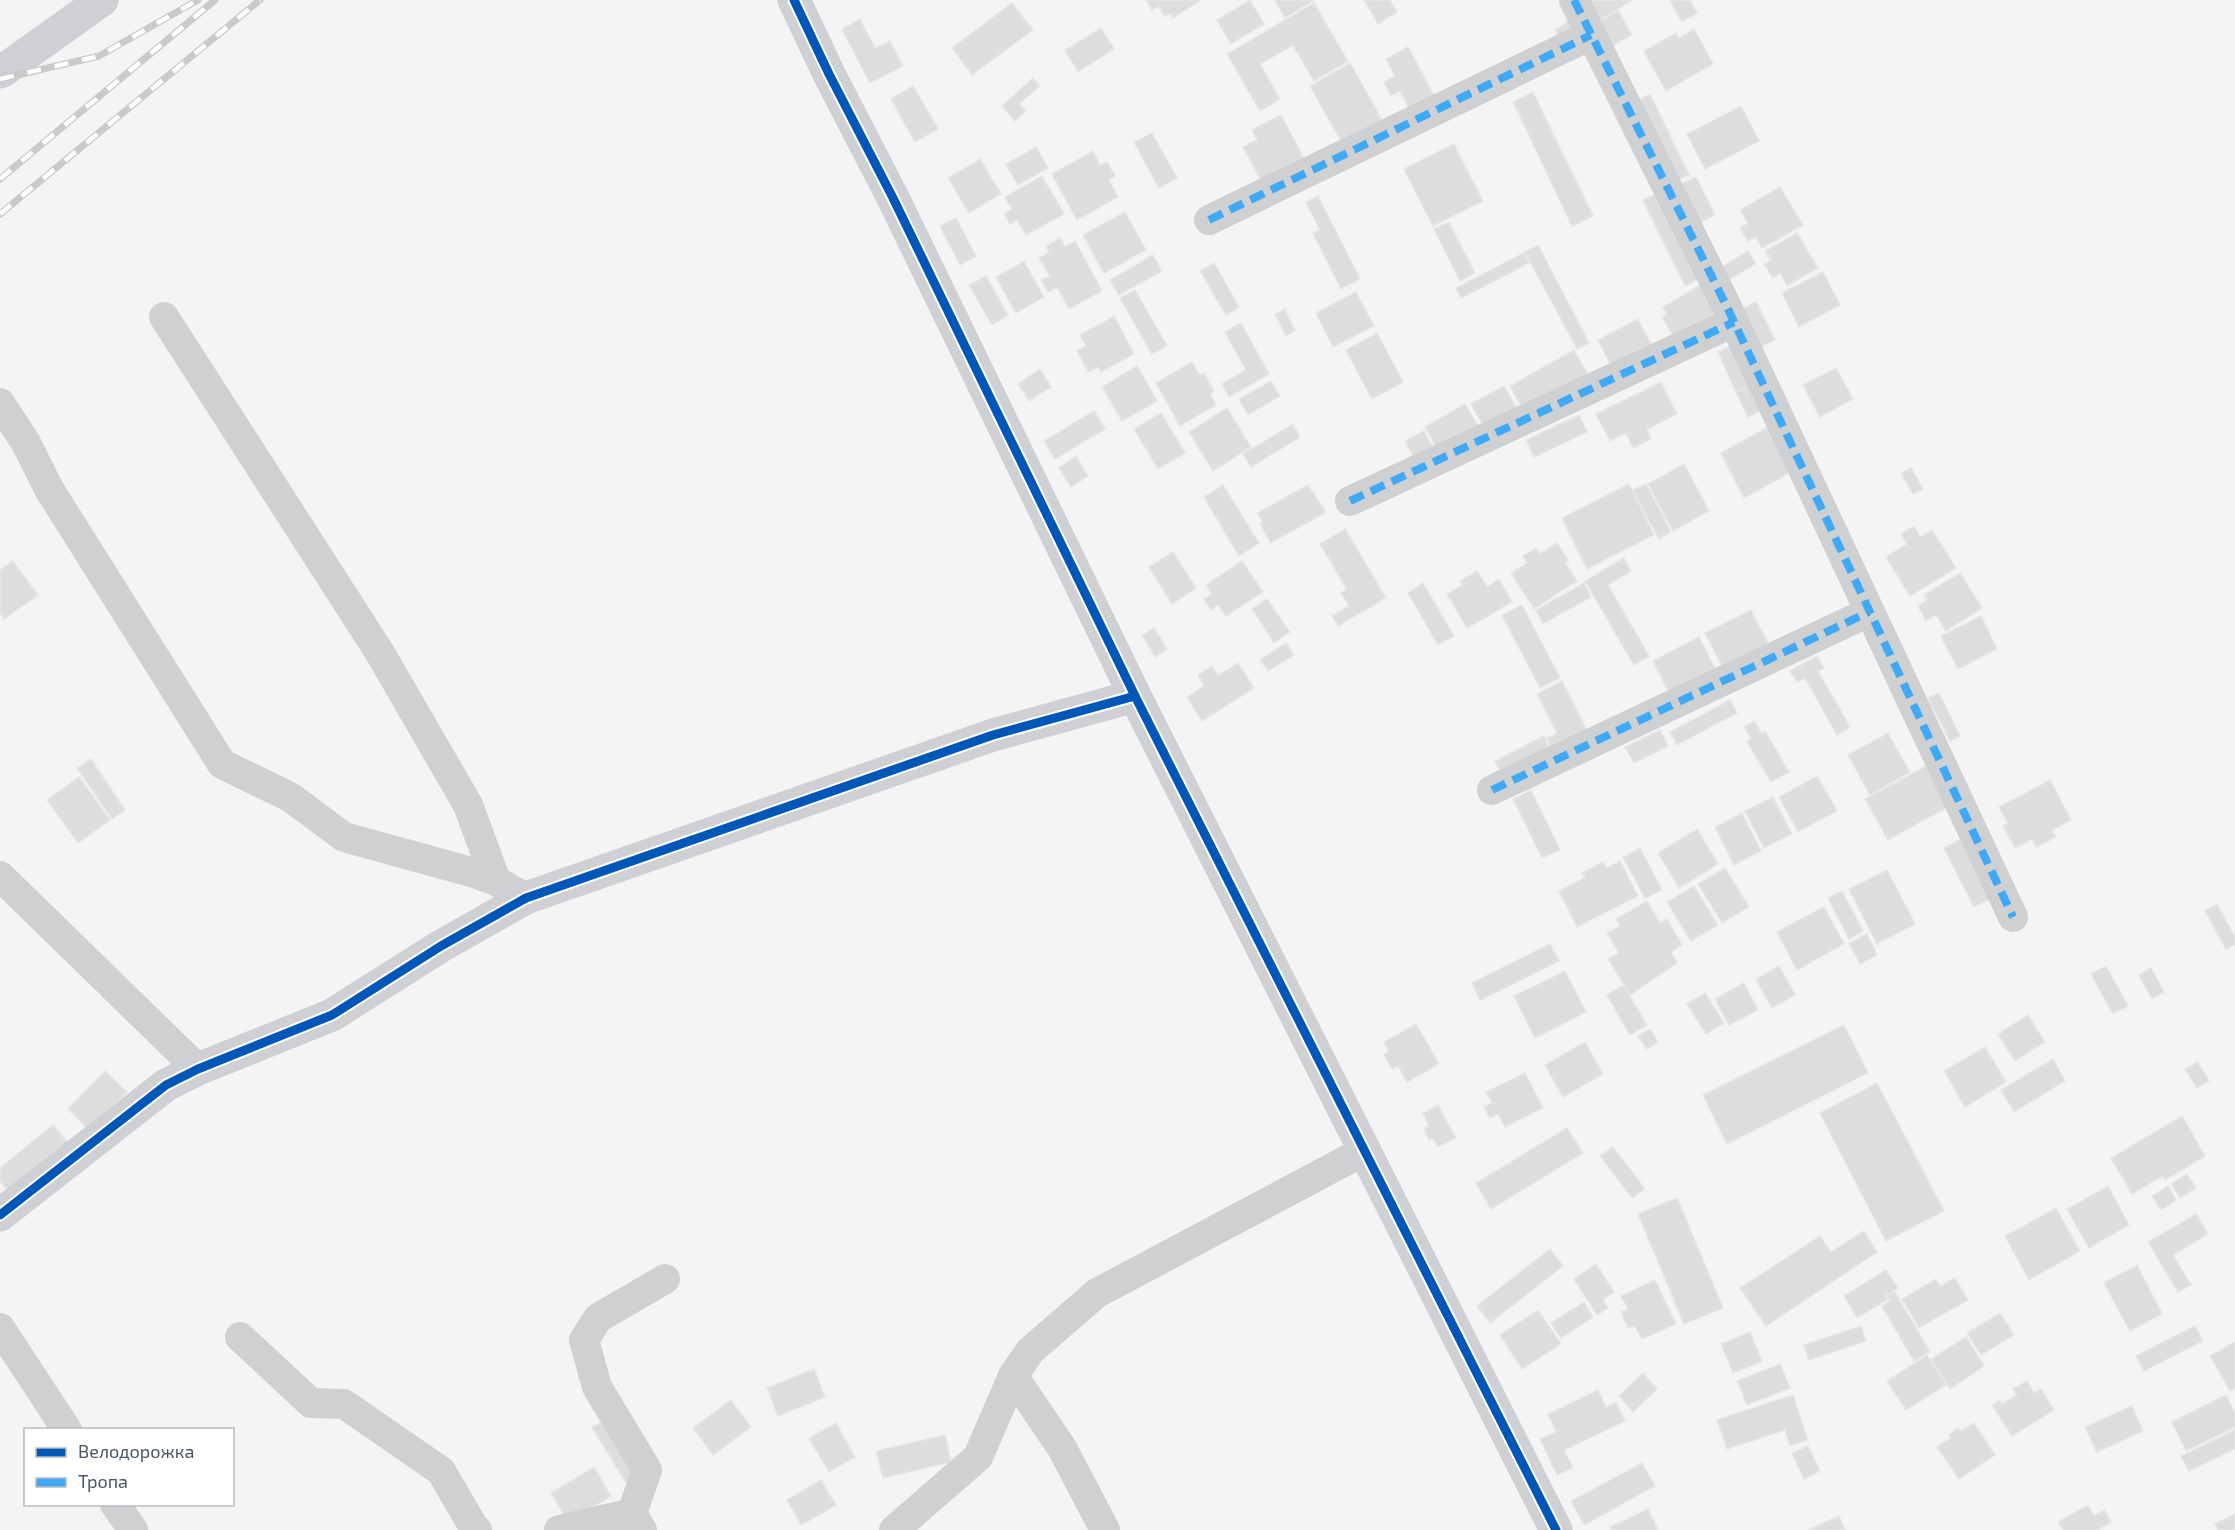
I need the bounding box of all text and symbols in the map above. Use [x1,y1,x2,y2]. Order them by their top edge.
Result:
legend [24,1428,234,1506]
text: Велодорожка [78,1440,194,1462]
text: Тропа [78,1470,128,1492]

